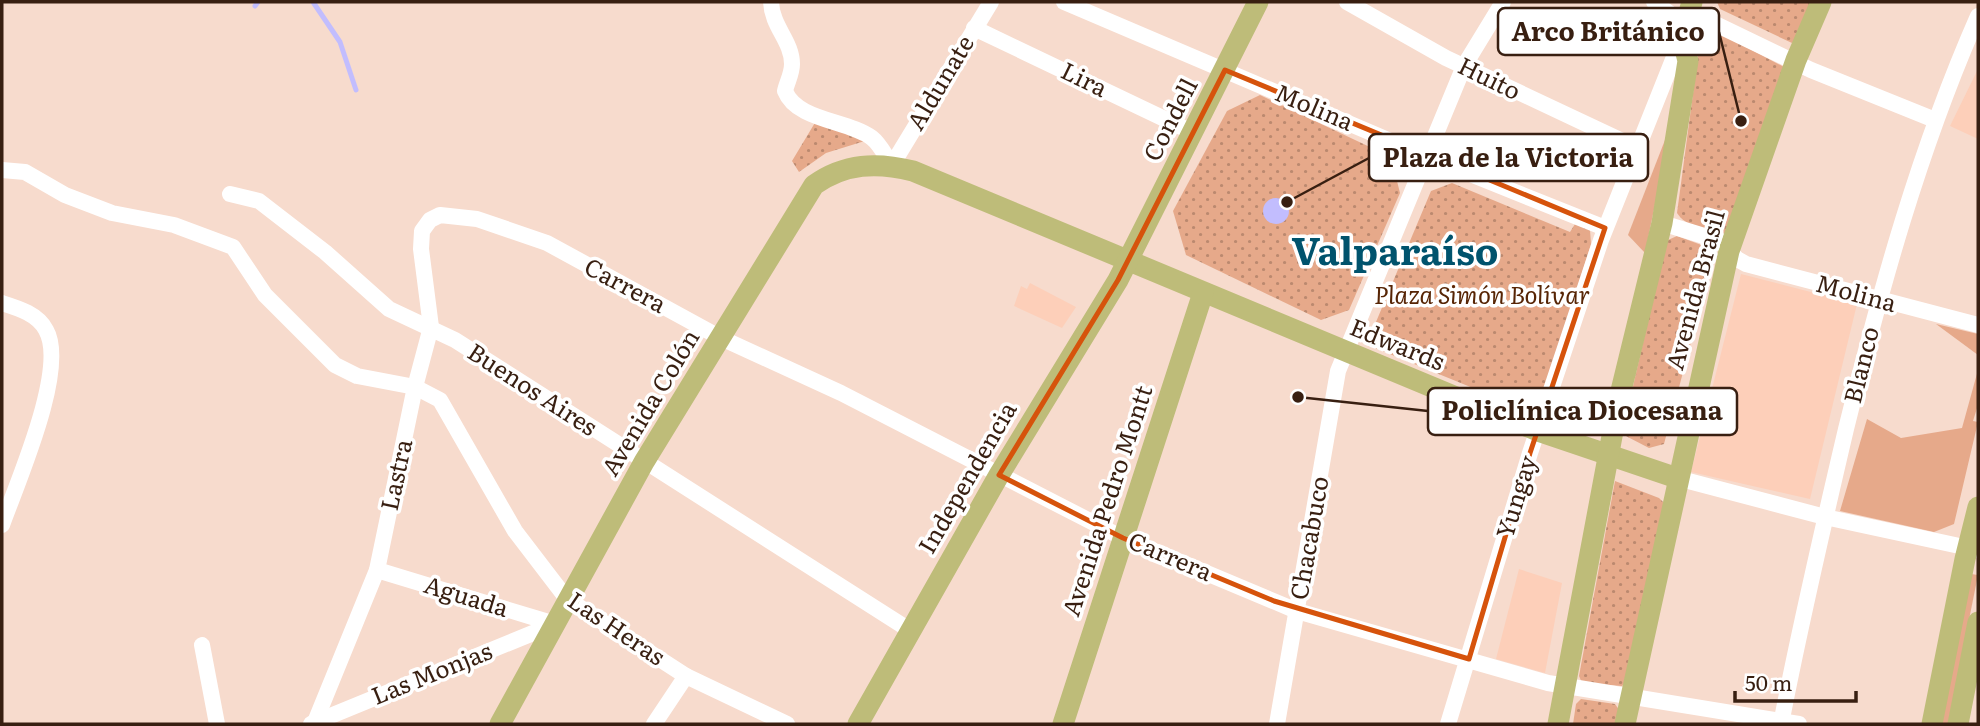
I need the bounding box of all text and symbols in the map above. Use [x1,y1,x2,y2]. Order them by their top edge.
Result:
callout: Arco Británico [1498,8,1719,55]
text: Arco Británico [1511,10,1705,49]
street label: Aldunate [897,28,981,136]
street label: Huito [1453,47,1527,107]
street label: Lira [1056,52,1114,104]
street label: Condell [1133,71,1205,166]
street label: Molina [1270,74,1360,138]
callout: Plaza de la Victoria [1369,134,1648,181]
text: Plaza de la Victoria [1383,136,1633,175]
street label: Avenida Brasil [1655,205,1732,373]
district label: Valparaíso [1291,220,1499,277]
street label: Carrera [579,248,673,320]
street label: Molina [1812,264,1901,319]
park label: Plaza Simón Bolívar [1374,276,1590,311]
street label: Edwards [1345,308,1451,378]
street label: Avenida Colón [591,322,707,482]
street label: Blanco [1833,322,1886,407]
street label: Buenos Aires [462,333,605,443]
street label: Avenida Pedro Montt [1052,380,1160,620]
callout: Policlínica Diocesana [1428,388,1737,435]
text: Policlínica Diocesana [1441,389,1723,428]
street label: Independencia [908,394,1024,559]
street label: Lastra [370,436,419,513]
street label: Yungay [1485,450,1544,542]
street label: Chacabuco [1279,473,1336,602]
street label: Carrera [1124,521,1218,588]
street label: Aguada [420,565,513,624]
street label: Las Heras [562,581,673,672]
street label: Las Monjas [366,632,497,712]
scale bar [1735,660,1856,704]
text: 50 m [1745,666,1792,697]

